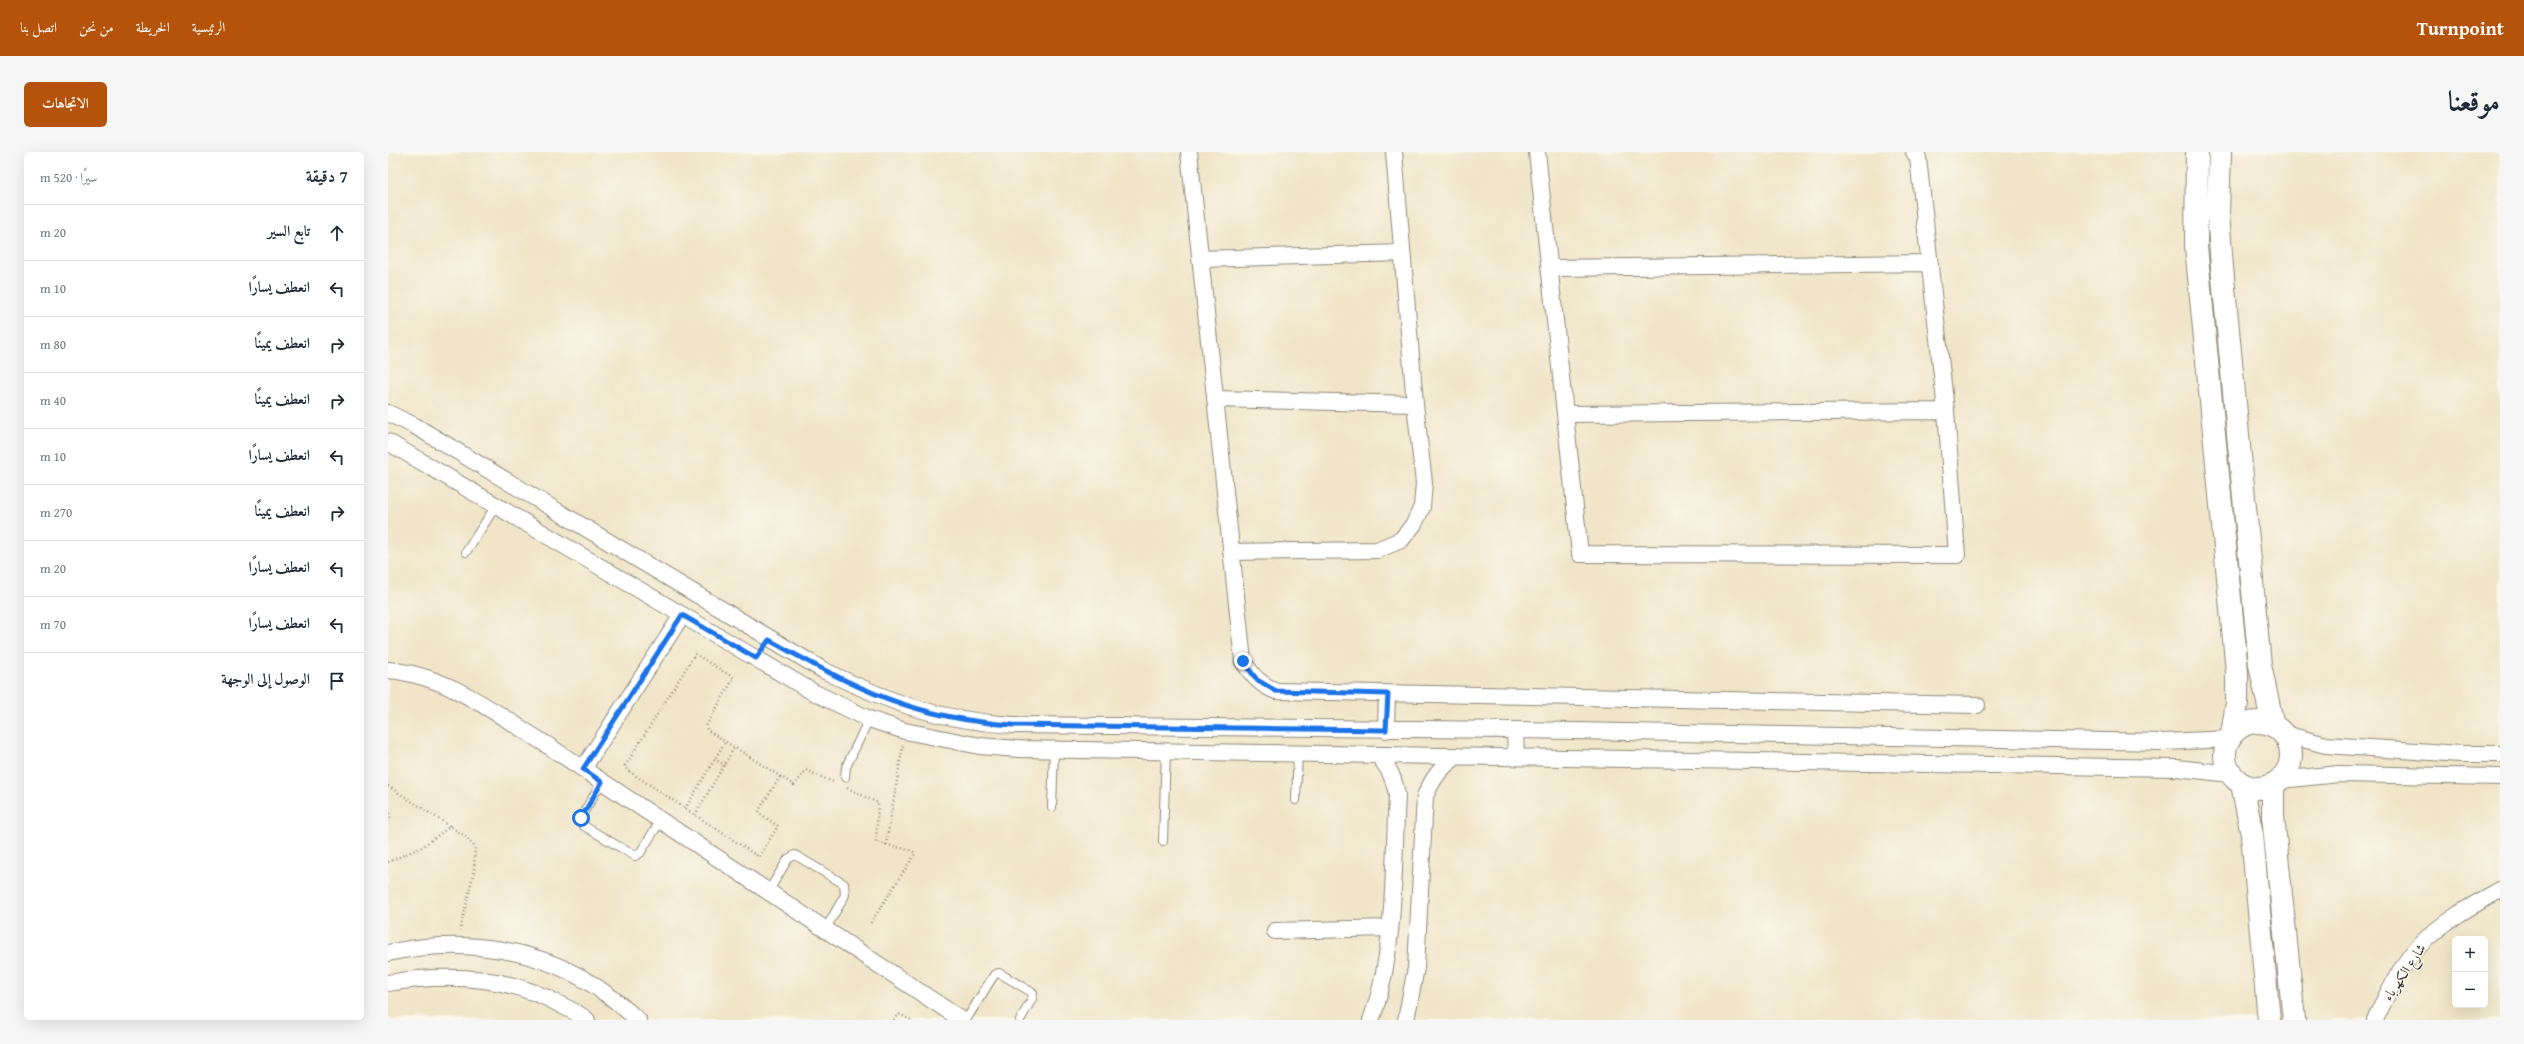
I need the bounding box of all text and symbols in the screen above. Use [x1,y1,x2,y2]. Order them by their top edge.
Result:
text: Turnpoint [2417,14,2504,42]
text: اتصل بنا [20,17,57,37]
text: من نحن [79,17,114,37]
text: الخريطة [136,17,170,37]
text: الرئيسية [192,17,225,37]
text: موقعنا [2448,80,2500,121]
button: الاتجاهات [24,82,107,127]
text: 7 دقيقة [306,163,348,188]
text: سيرًا · 520 m [40,168,98,187]
text: تابع السير [268,220,310,241]
icon: ahead [326,222,348,244]
text: 20 m [40,223,66,242]
text: انعطف يسارًا [248,276,310,297]
icon: left [326,278,348,300]
text: 10 m [40,279,66,298]
text: انعطف يمينًا [254,332,310,353]
icon: right [326,334,348,356]
text: 80 m [40,335,66,354]
text: انعطف يمينًا [254,388,310,409]
icon: right [326,390,348,412]
text: 40 m [40,391,66,410]
text: انعطف يسارًا [248,444,310,465]
icon: left [326,446,348,468]
text: 10 m [40,447,66,466]
text: انعطف يمينًا [254,500,310,521]
icon: right [326,502,348,524]
text: 270 m [40,503,72,522]
text: انعطف يسارًا [248,556,310,577]
icon: left [326,558,348,580]
text: 20 m [40,559,66,578]
text: انعطف يسارًا [248,612,310,633]
icon: left [326,614,348,636]
text: 70 m [40,615,66,634]
route end [1234,652,1252,670]
text: الوصول إلى الوجهة [221,668,310,689]
icon: arrive [326,670,348,692]
route start [572,809,590,827]
map controls [2452,936,2488,1008]
button: + [2452,936,2488,972]
street label: شارع الكهرباء [2378,939,2432,1006]
button: − [2452,972,2488,1008]

